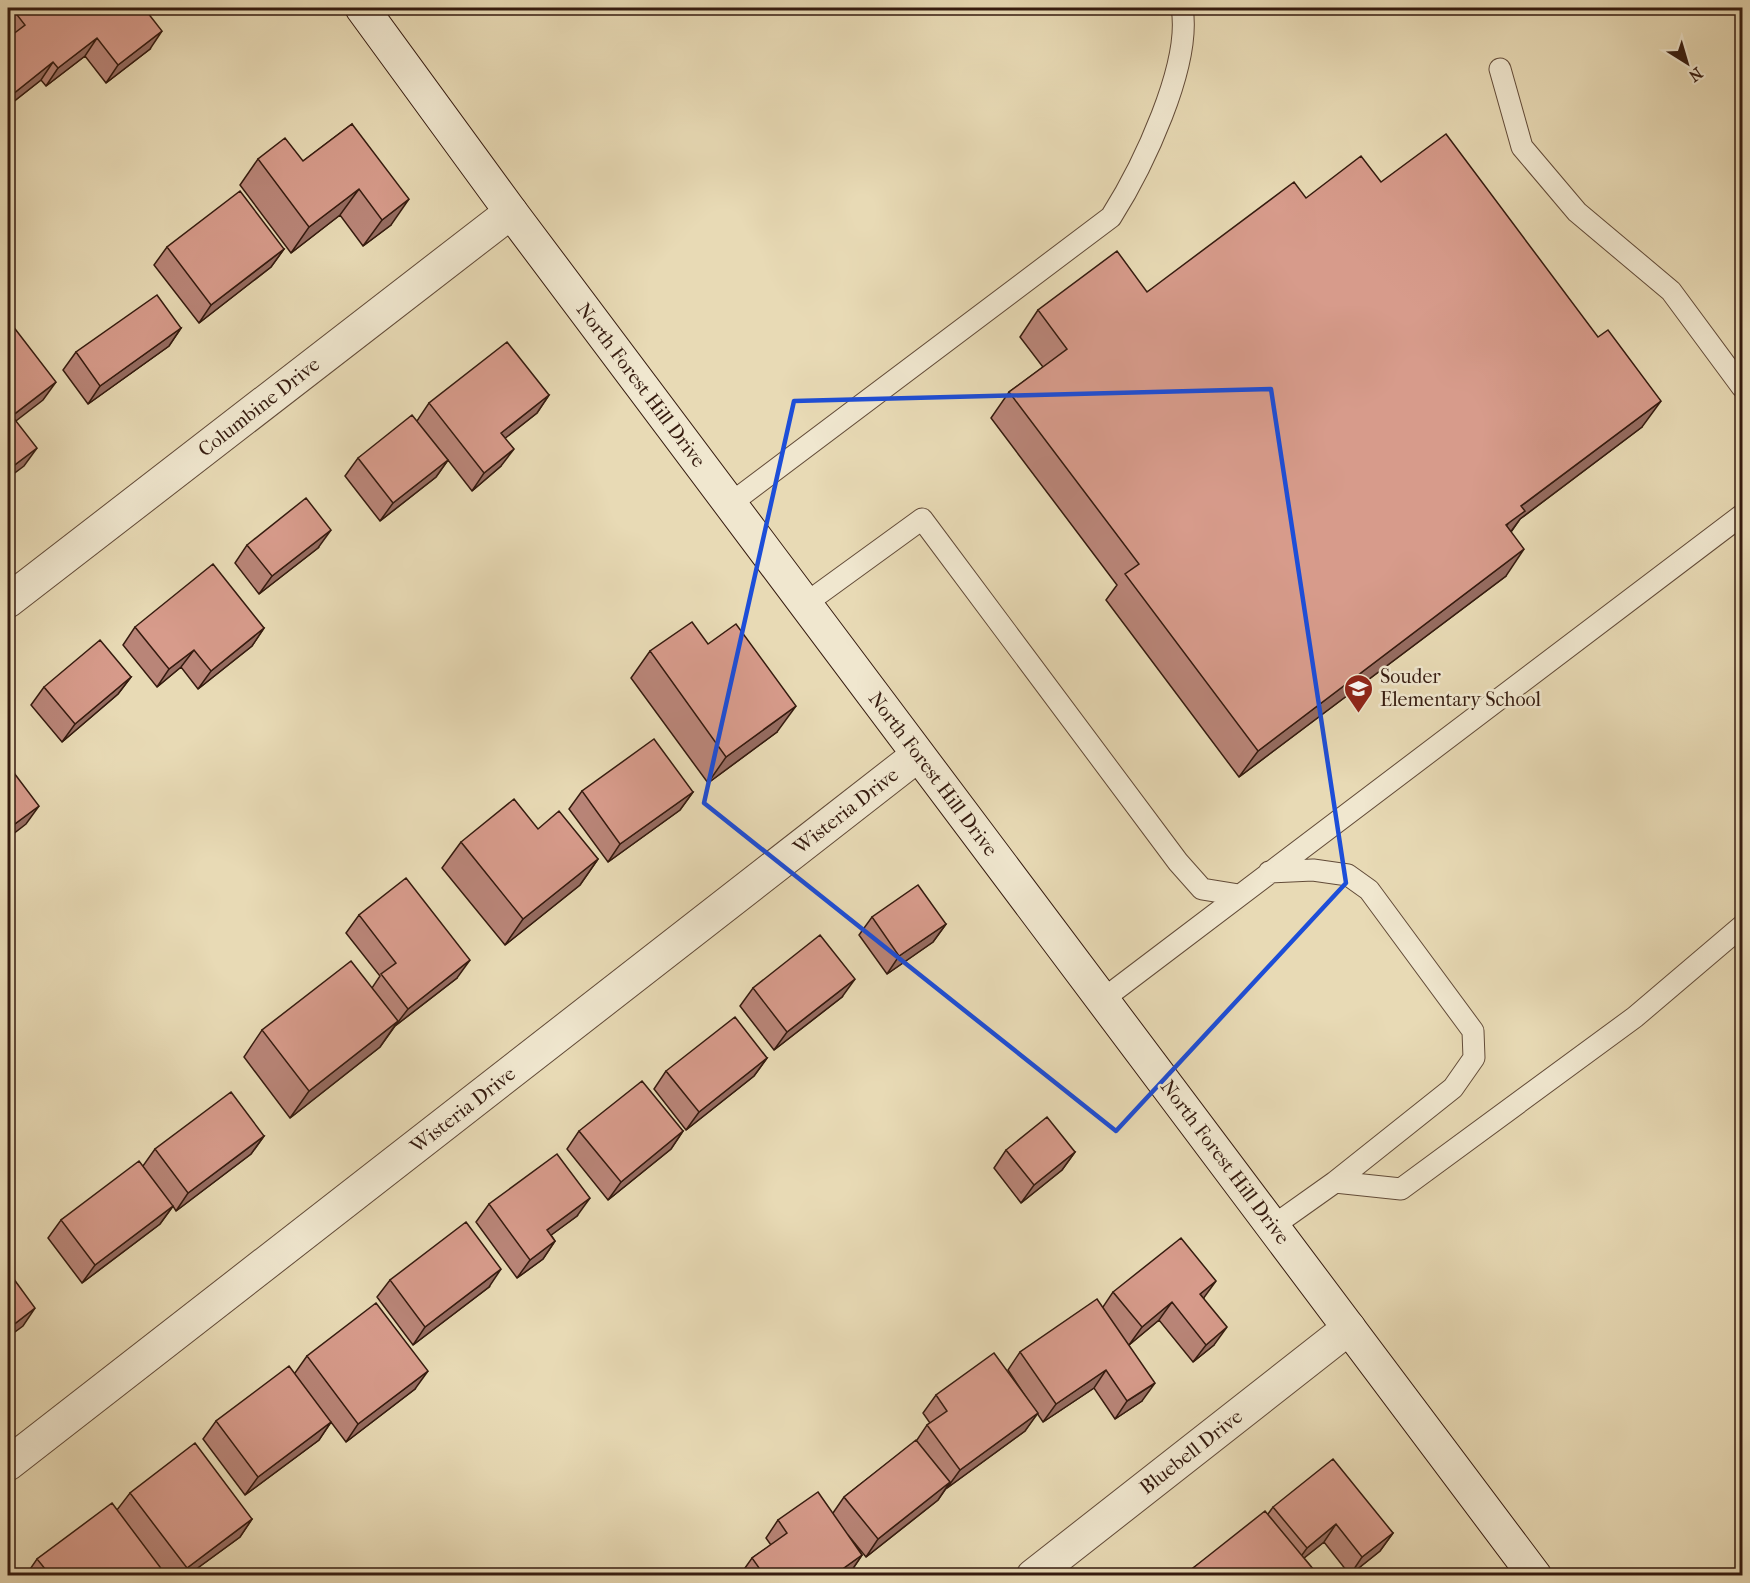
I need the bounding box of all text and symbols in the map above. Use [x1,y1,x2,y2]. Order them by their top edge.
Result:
north arrow [1657,33,1717,93]
text: N [1684,63,1706,86]
street label: North Forest Hill Drive [572,298,710,472]
street label: Columbine Drive [194,352,324,461]
place label: Souder Elementary School [1380,665,1542,711]
school or university icon: Souder Elementary School [1343,672,1375,714]
street label: North Forest Hill Drive [864,687,1002,861]
street label: Wisteria Drive [788,763,903,860]
street label: Wisteria Drive [405,1062,520,1159]
street label: North Forest Hill Drive [1156,1075,1294,1249]
street label: Bluebell Drive [1135,1405,1247,1499]

